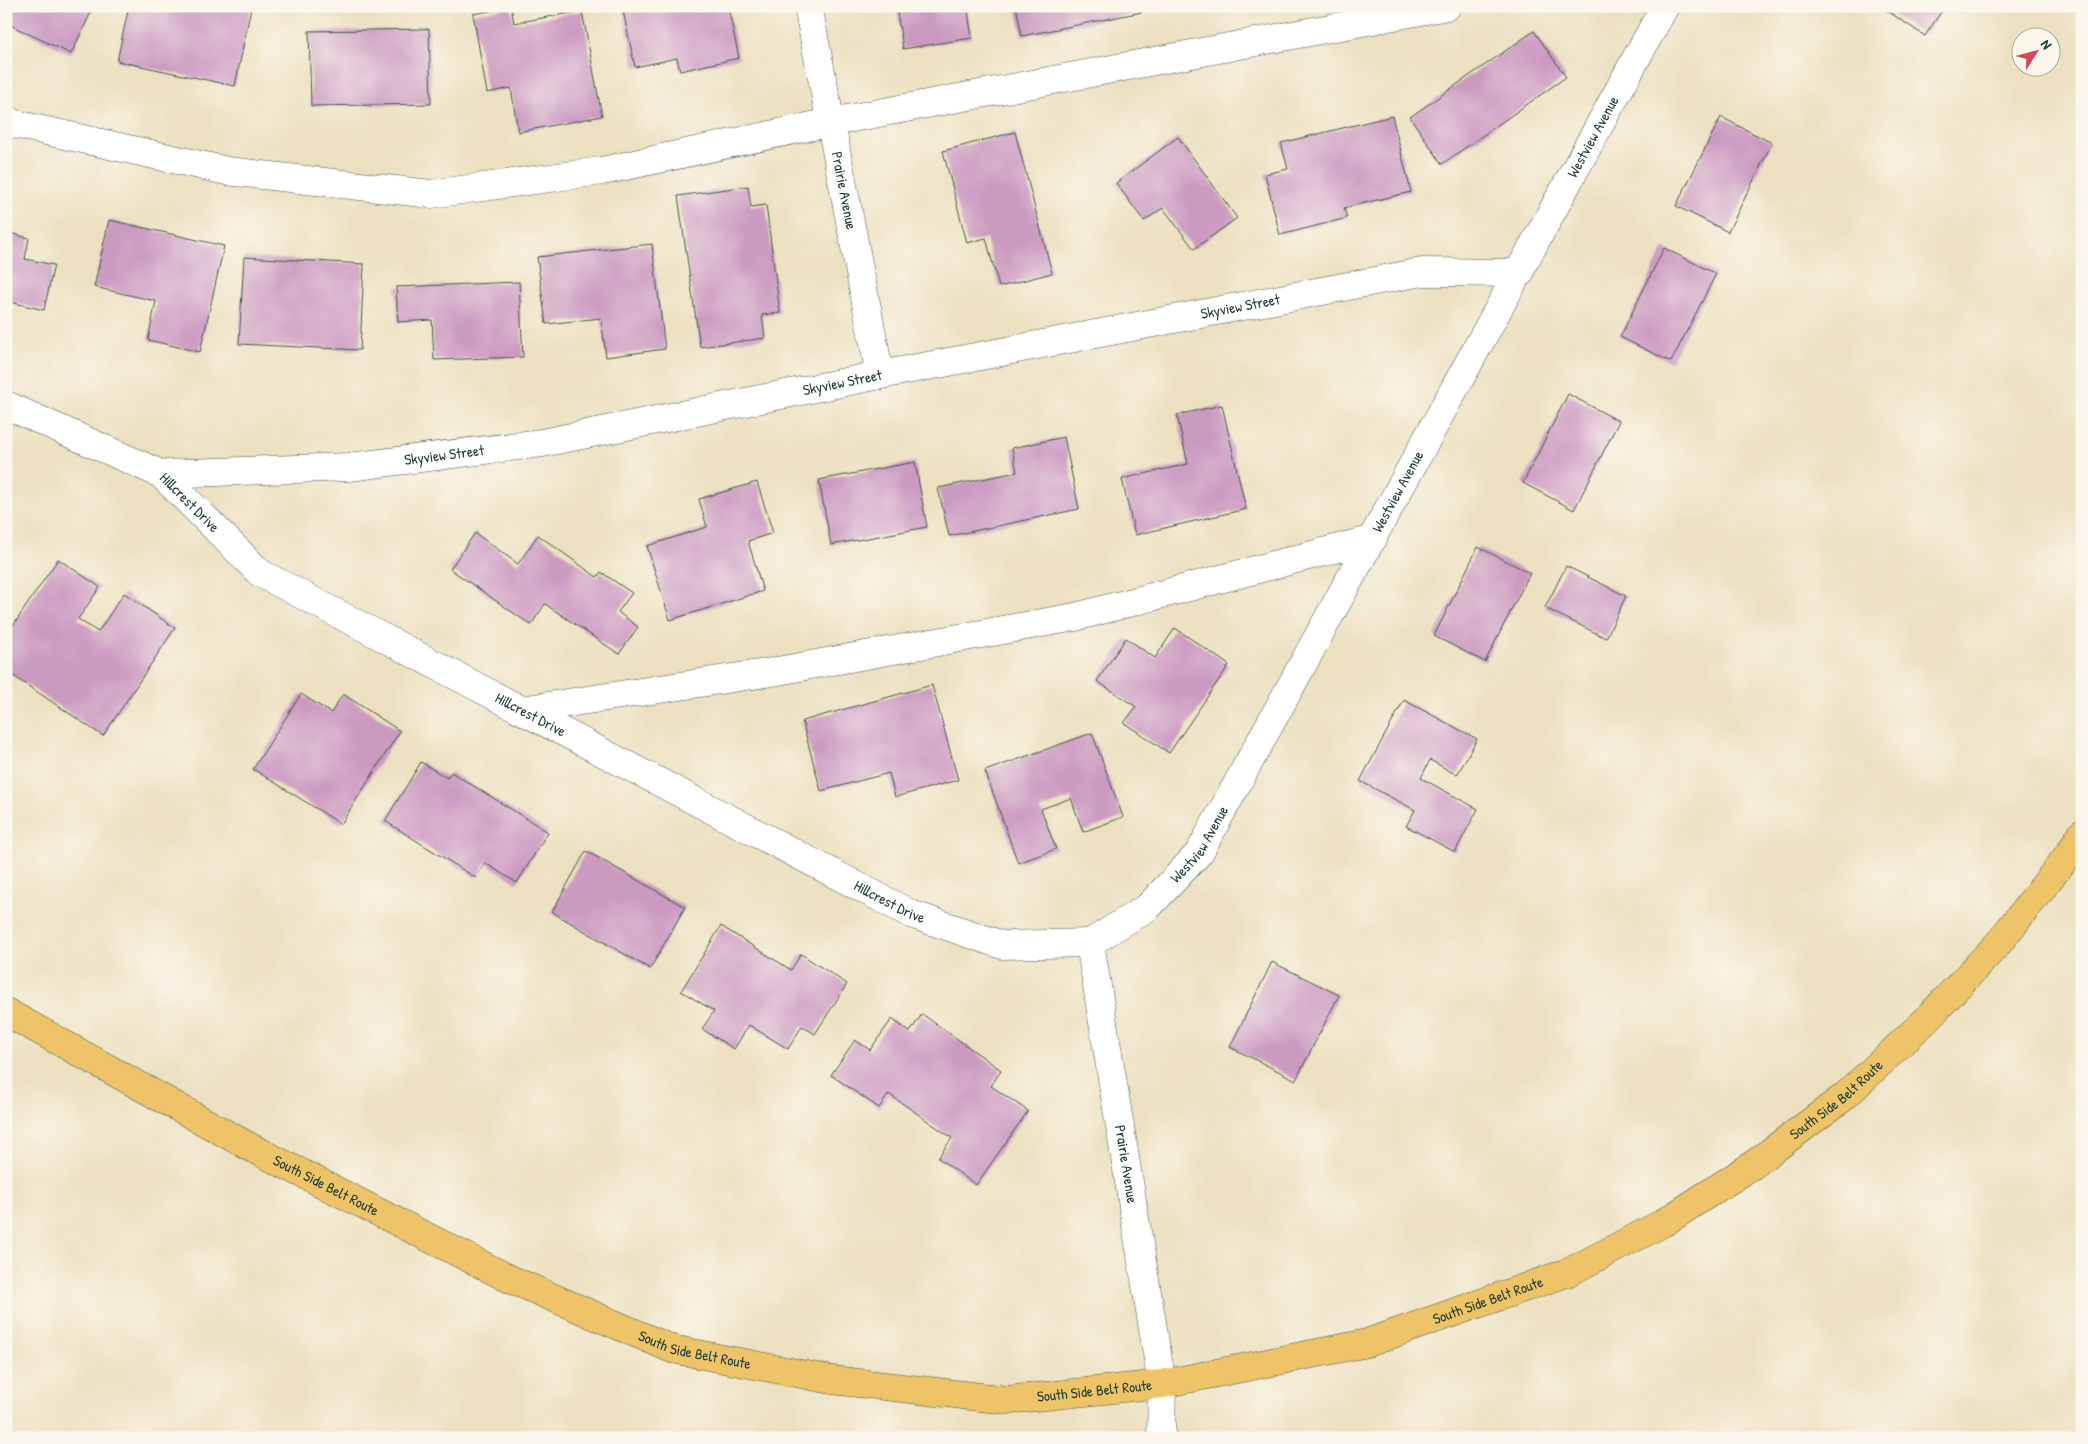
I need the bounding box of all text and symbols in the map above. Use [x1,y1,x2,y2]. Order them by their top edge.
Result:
north arrow [2010,28,2060,78]
text: N [2037,35,2057,53]
street label: Westview Avenue [1562,92,1624,181]
street label: Prairie Avenue [827,150,862,231]
street label: Skyview Street [1199,288,1282,324]
street label: Skyview Street [801,364,884,400]
street label: Skyview Street [403,439,486,470]
street label: Westview Avenue [1366,447,1428,536]
street label: Hillcrest Drive [155,467,225,537]
street label: Hillcrest Drive [492,687,570,741]
street label: Westview Avenue [1165,802,1233,887]
street label: Hillcrest Drive [850,875,928,928]
street label: South Side Belt Route [1785,1055,1887,1144]
street label: Prairie Avenue [1110,1123,1143,1205]
street label: South Side Belt Route [270,1150,382,1221]
street label: South Side Belt Route [1430,1271,1546,1329]
street label: South Side Belt Route [635,1325,753,1374]
street label: South Side Belt Route [1036,1374,1153,1407]

